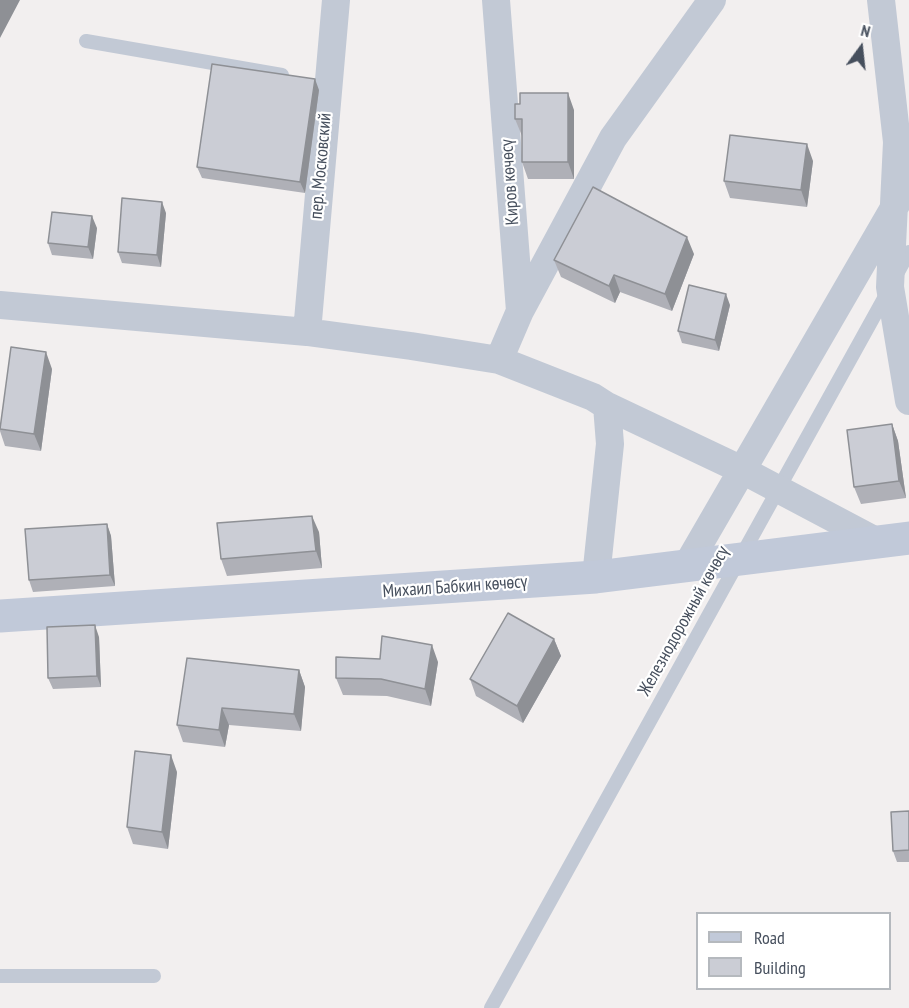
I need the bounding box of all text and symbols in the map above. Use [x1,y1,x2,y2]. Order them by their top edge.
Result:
north arrow [831,18,891,78]
text: N [859,20,872,41]
street label: пер. Московский [306,112,336,220]
street label: Киров көчөсү [496,138,524,226]
street label: Железнодорожный көчөсү [634,542,734,700]
street label: Михаил Бабкин көчөсү [382,571,528,603]
legend [696,912,891,990]
text: Road [754,926,785,949]
text: Building [754,956,806,979]

